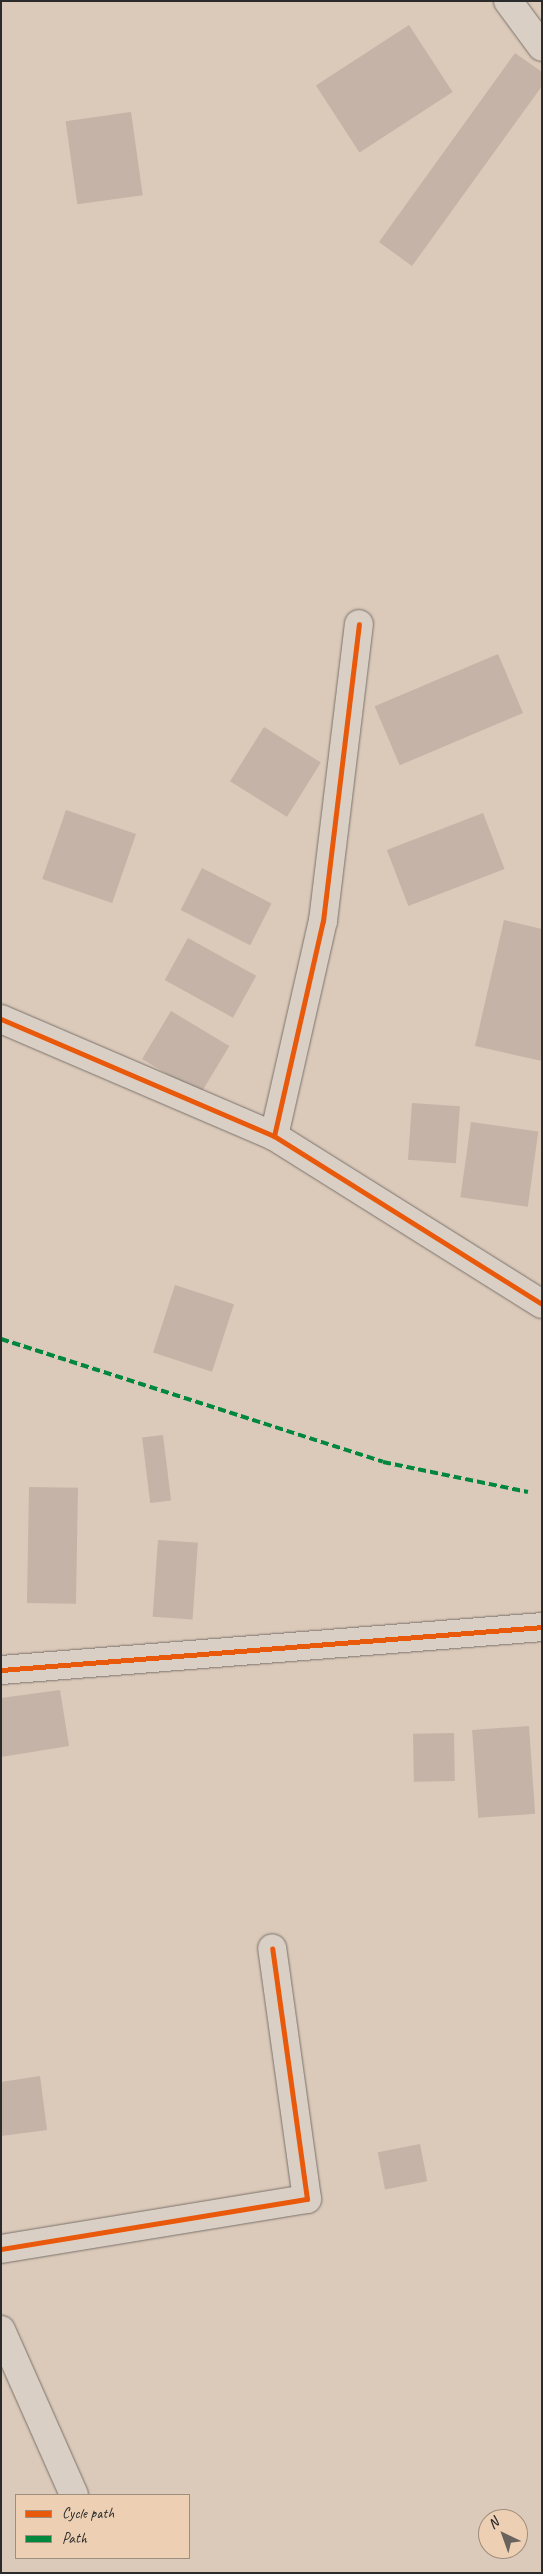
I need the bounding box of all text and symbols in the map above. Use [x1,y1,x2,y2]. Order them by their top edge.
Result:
legend [15,2494,190,2559]
text: Cycle path [62,2504,114,2523]
north arrow [478,2509,528,2559]
text: N [484,2514,502,2532]
text: Path [62,2529,87,2548]

